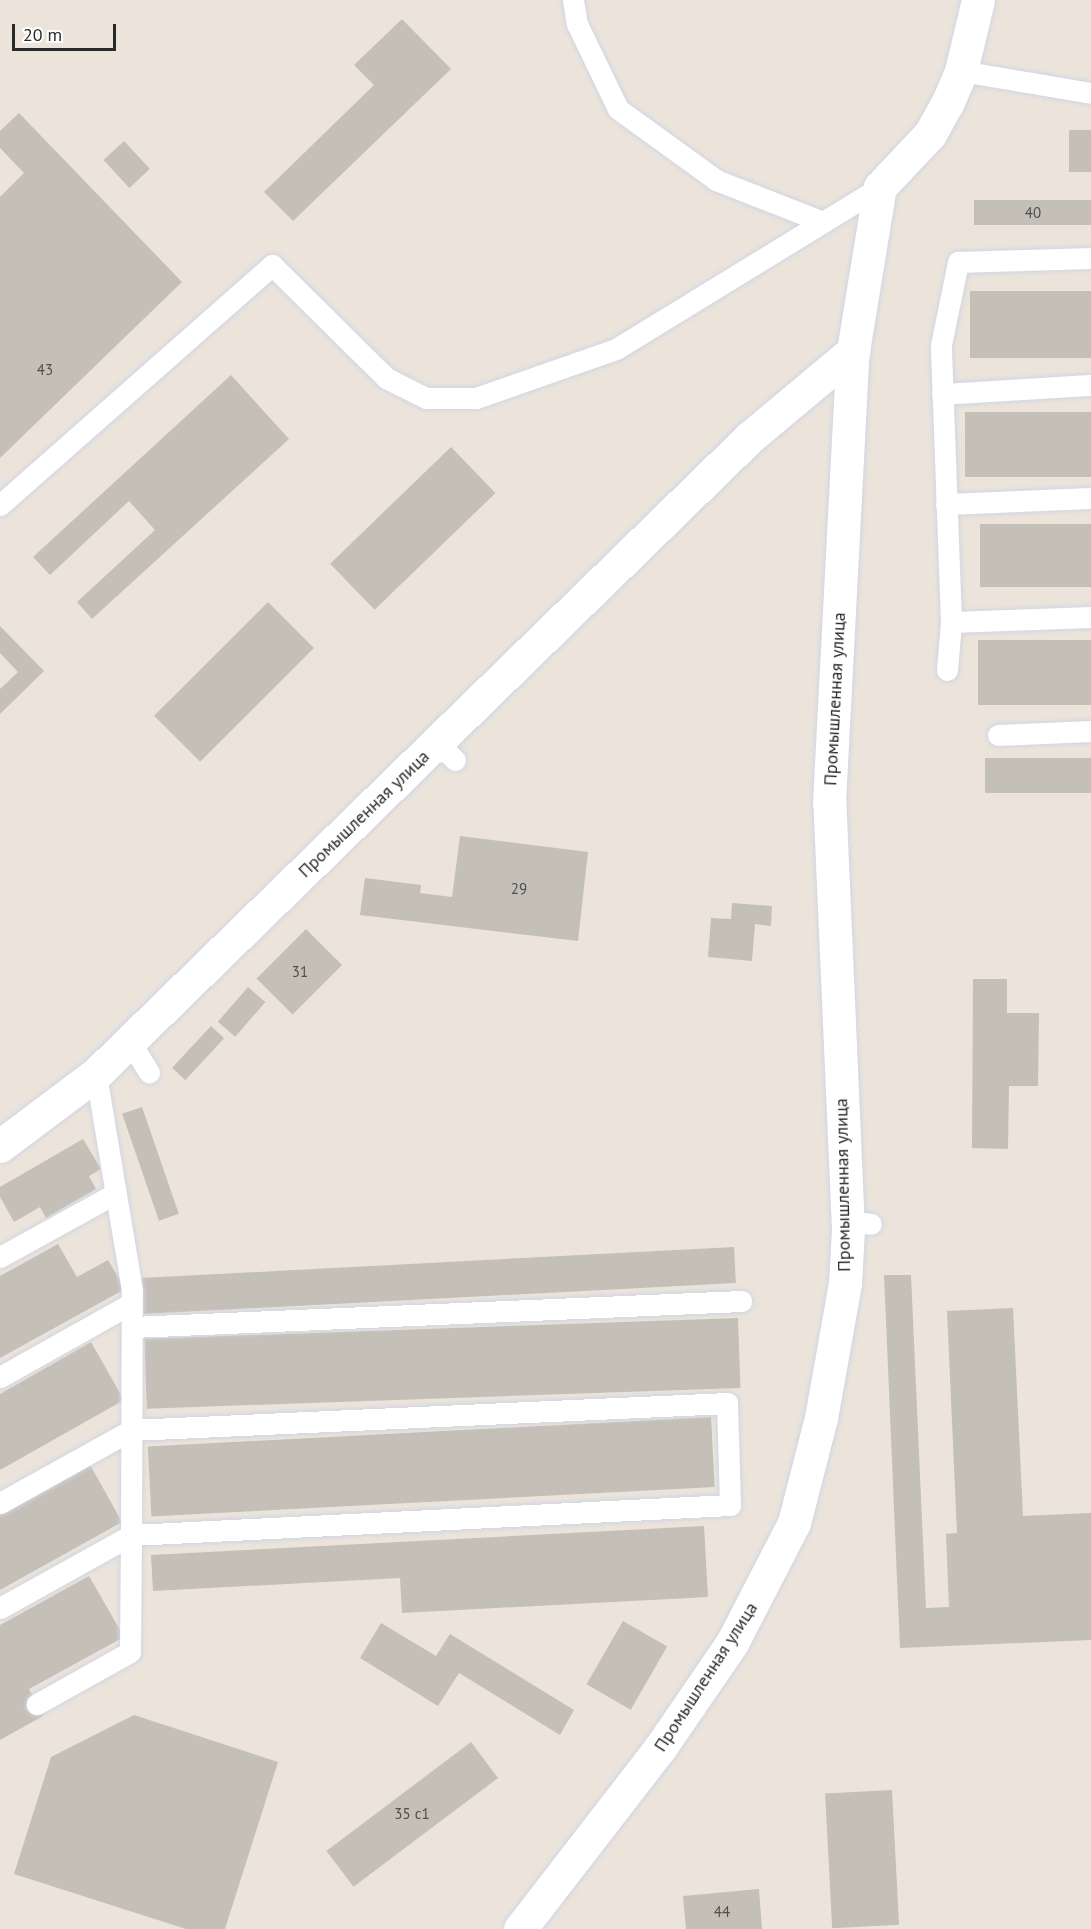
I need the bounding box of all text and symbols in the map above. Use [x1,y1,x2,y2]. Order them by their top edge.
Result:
scale bar [15,12,118,50]
text: 20 m [23,23,62,46]
house number: 40 [1025,204,1041,222]
house number: 43 [37,361,53,379]
street label: Промышленная улица [820,612,850,786]
street label: Промышленная улица [294,746,434,882]
house number: 29 [511,880,527,898]
house number: 31 [292,963,308,981]
street label: Промышленная улица [831,1098,855,1272]
street label: Промышленная улица [650,1598,762,1756]
house number: 35 с1 [394,1805,430,1823]
house number: 44 [714,1903,730,1921]

